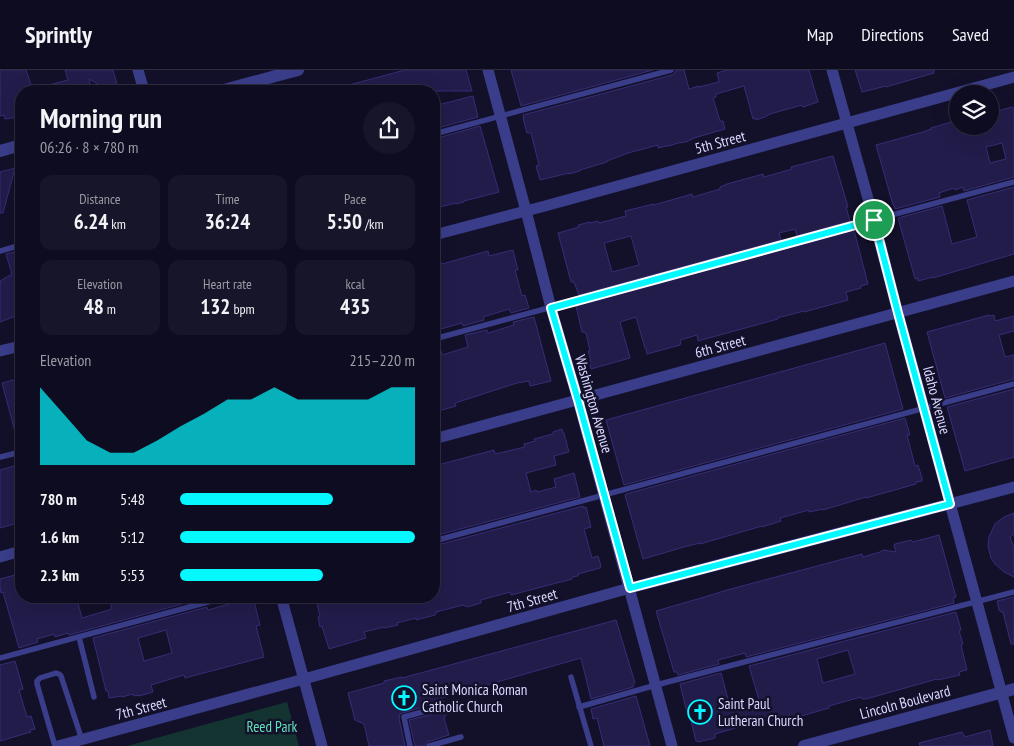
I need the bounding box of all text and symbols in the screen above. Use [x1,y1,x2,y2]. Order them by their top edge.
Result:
text: Sprintly [25,19,92,50]
text: Map [807,23,833,46]
text: Directions [861,23,924,46]
text: Saved [952,23,989,46]
map controls [949,85,999,135]
button: layers [949,85,999,135]
text: Morning run [40,99,162,136]
button: share [363,102,415,154]
street label: 5th Street [693,126,747,158]
text: 06:26 · 8 × 780 m [40,137,138,157]
text: Distance [79,190,120,208]
text: Time [215,190,240,208]
text: Pace [344,190,366,208]
pin [853,199,895,241]
icon: arrive [860,206,888,234]
text: 6.24 [74,208,108,235]
text: 36:24 [205,208,250,235]
text: 5:50 [327,208,362,235]
text: km [108,215,126,233]
text: /km [362,215,384,233]
text: Elevation [77,275,122,293]
text: Heart rate [203,275,252,293]
text: kcal [346,275,365,293]
text: 48 [84,293,104,320]
text: 132 [200,293,230,320]
text: 435 [340,293,370,320]
text: m [104,300,116,318]
text: bpm [230,300,255,318]
street label: 6th Street [693,330,747,362]
text: Elevation [40,350,91,370]
text: 215–220 m [350,350,415,370]
street label: Washington Avenue [571,353,617,455]
street label: Idaho Avenue [919,364,955,436]
text: 780 m [40,489,77,509]
text: 5:48 [120,489,145,509]
text: 1.6 km [40,527,79,547]
text: 5:12 [120,527,145,547]
text: 2.3 km [40,565,79,585]
text: 5:53 [120,565,145,585]
street label: 7th Street [505,584,559,616]
place label: Saint Monica Roman Catholic Church [422,680,527,716]
street label: Lincoln Boulevard [858,681,952,723]
church icon: Saint Monica Roman Catholic Church [391,685,417,711]
street label: 7th Street [114,692,168,724]
place label: Saint Paul Lutheran Church [718,694,803,730]
church icon: Saint Paul Lutheran Church [687,699,713,725]
park label: Reed Park [247,717,298,736]

